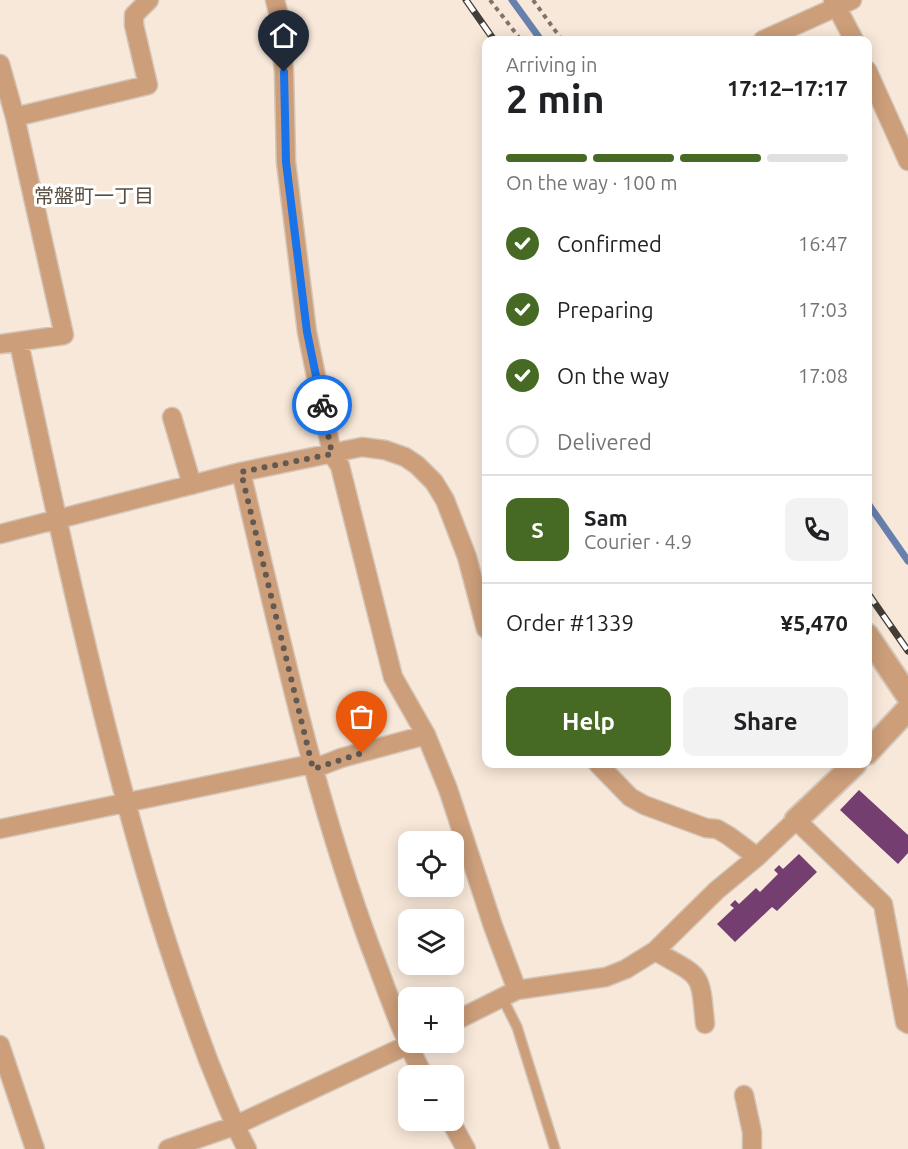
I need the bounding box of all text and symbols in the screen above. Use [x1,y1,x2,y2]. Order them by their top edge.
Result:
pin [258,10,309,72]
icon: home [267,19,300,52]
text: Arriving in [506,53,597,76]
text: 17:12–17:17 [727,75,848,100]
text: 2 min [506,77,605,120]
text: On the way · 100 m [506,171,678,194]
district label: 常盤町一丁目 [34,184,154,207]
icon: check [506,227,539,260]
text: Confirmed [557,231,662,256]
text: 16:47 [798,232,848,255]
icon: check [506,293,539,326]
text: Preparing [557,297,654,322]
text: 17:03 [798,298,848,321]
icon: check [506,359,539,392]
text: On the way [557,363,669,388]
text: 17:08 [798,364,848,387]
courier [292,375,352,435]
icon: bike [306,389,339,422]
text: Delivered [557,429,652,454]
button: phone [785,498,848,561]
text: Sam [584,505,628,530]
text: S [531,517,544,542]
text: Courier · 4.9 [584,530,692,553]
text: Order #1339 [506,610,634,635]
text: ¥5,470 [781,610,848,635]
button: Help [506,687,671,756]
button: Share [683,687,848,756]
pin [336,691,387,753]
icon: bag [345,700,378,733]
map controls [398,831,464,1131]
button: locate [398,831,464,897]
button: layers [398,909,464,975]
button: + [398,987,464,1053]
button: − [398,1065,464,1131]

